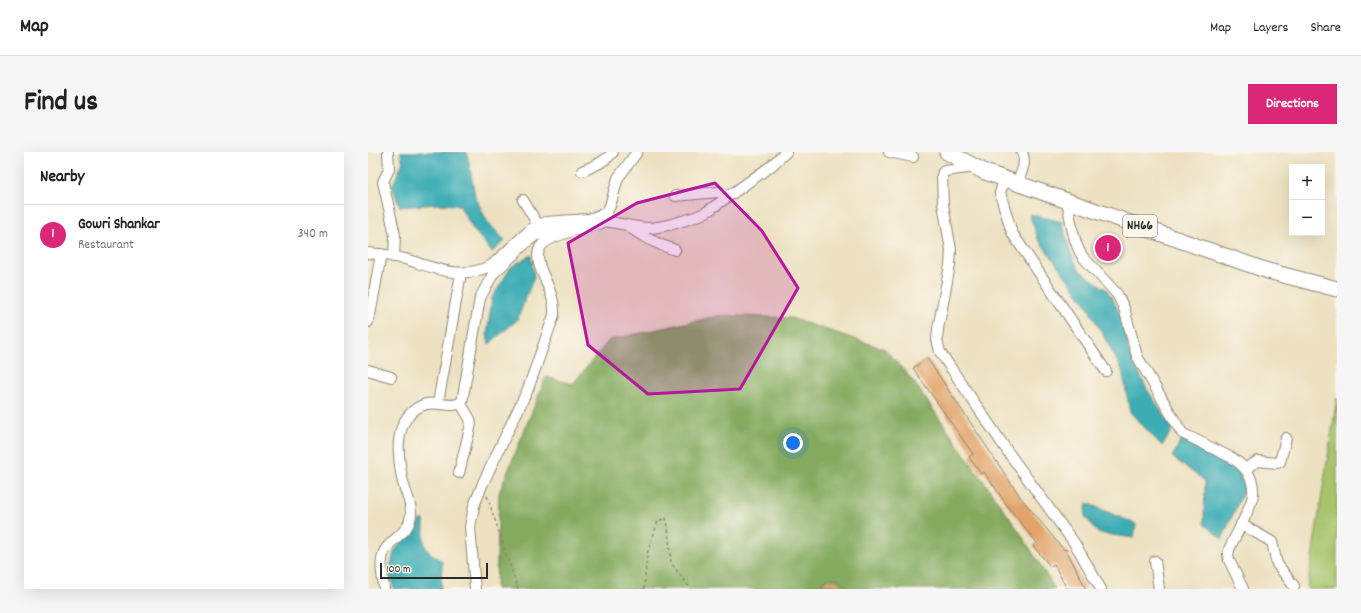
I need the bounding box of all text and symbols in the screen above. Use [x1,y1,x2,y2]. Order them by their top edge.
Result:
text: Map [20,14,49,41]
text: Map [1210,18,1231,38]
text: Layers [1253,18,1288,38]
text: Share [1310,18,1341,38]
text: Find us [24,84,98,124]
button: Directions [1248,84,1337,124]
map controls [1289,164,1325,236]
button: + [1289,164,1325,200]
text: Nearby [40,166,84,190]
button: − [1289,200,1325,236]
text: Gowri Shankar [78,214,160,236]
road number: NH66 [1123,215,1157,237]
text: 1 [52,225,54,244]
text: 340 m [298,225,328,244]
pin: 1 [1095,233,1121,263]
text: Restaurant [78,236,134,255]
your location [783,433,803,453]
scale bar [380,561,488,580]
text: 100 m [386,562,410,578]

